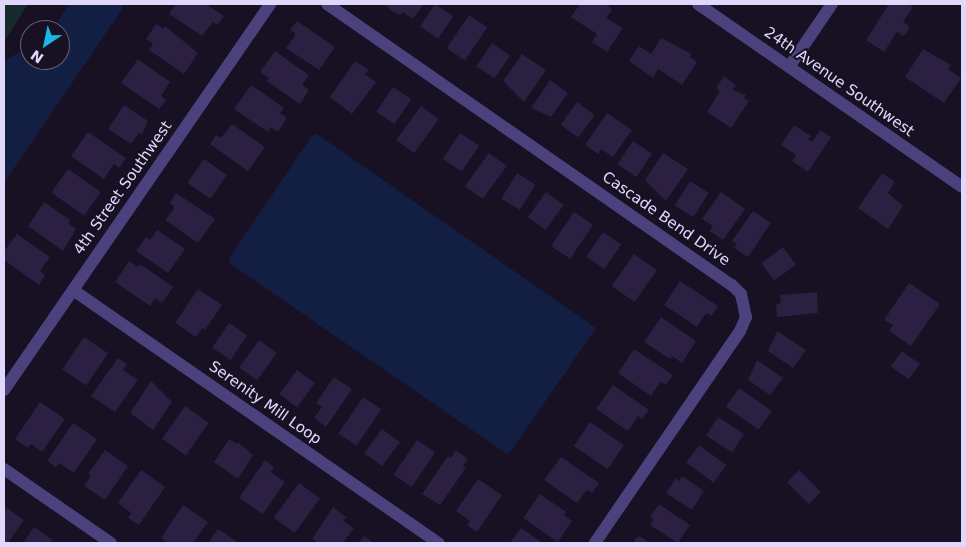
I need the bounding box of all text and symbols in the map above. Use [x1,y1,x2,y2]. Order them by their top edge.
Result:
north arrow [20,20,70,70]
street label: 24th Avenue Southwest [761,23,917,141]
text: N [28,47,47,67]
street label: 4th Street Southwest [70,118,176,258]
street label: Cascade Bend Drive [599,168,733,270]
street label: Serenity Mill Loop [205,357,325,449]

